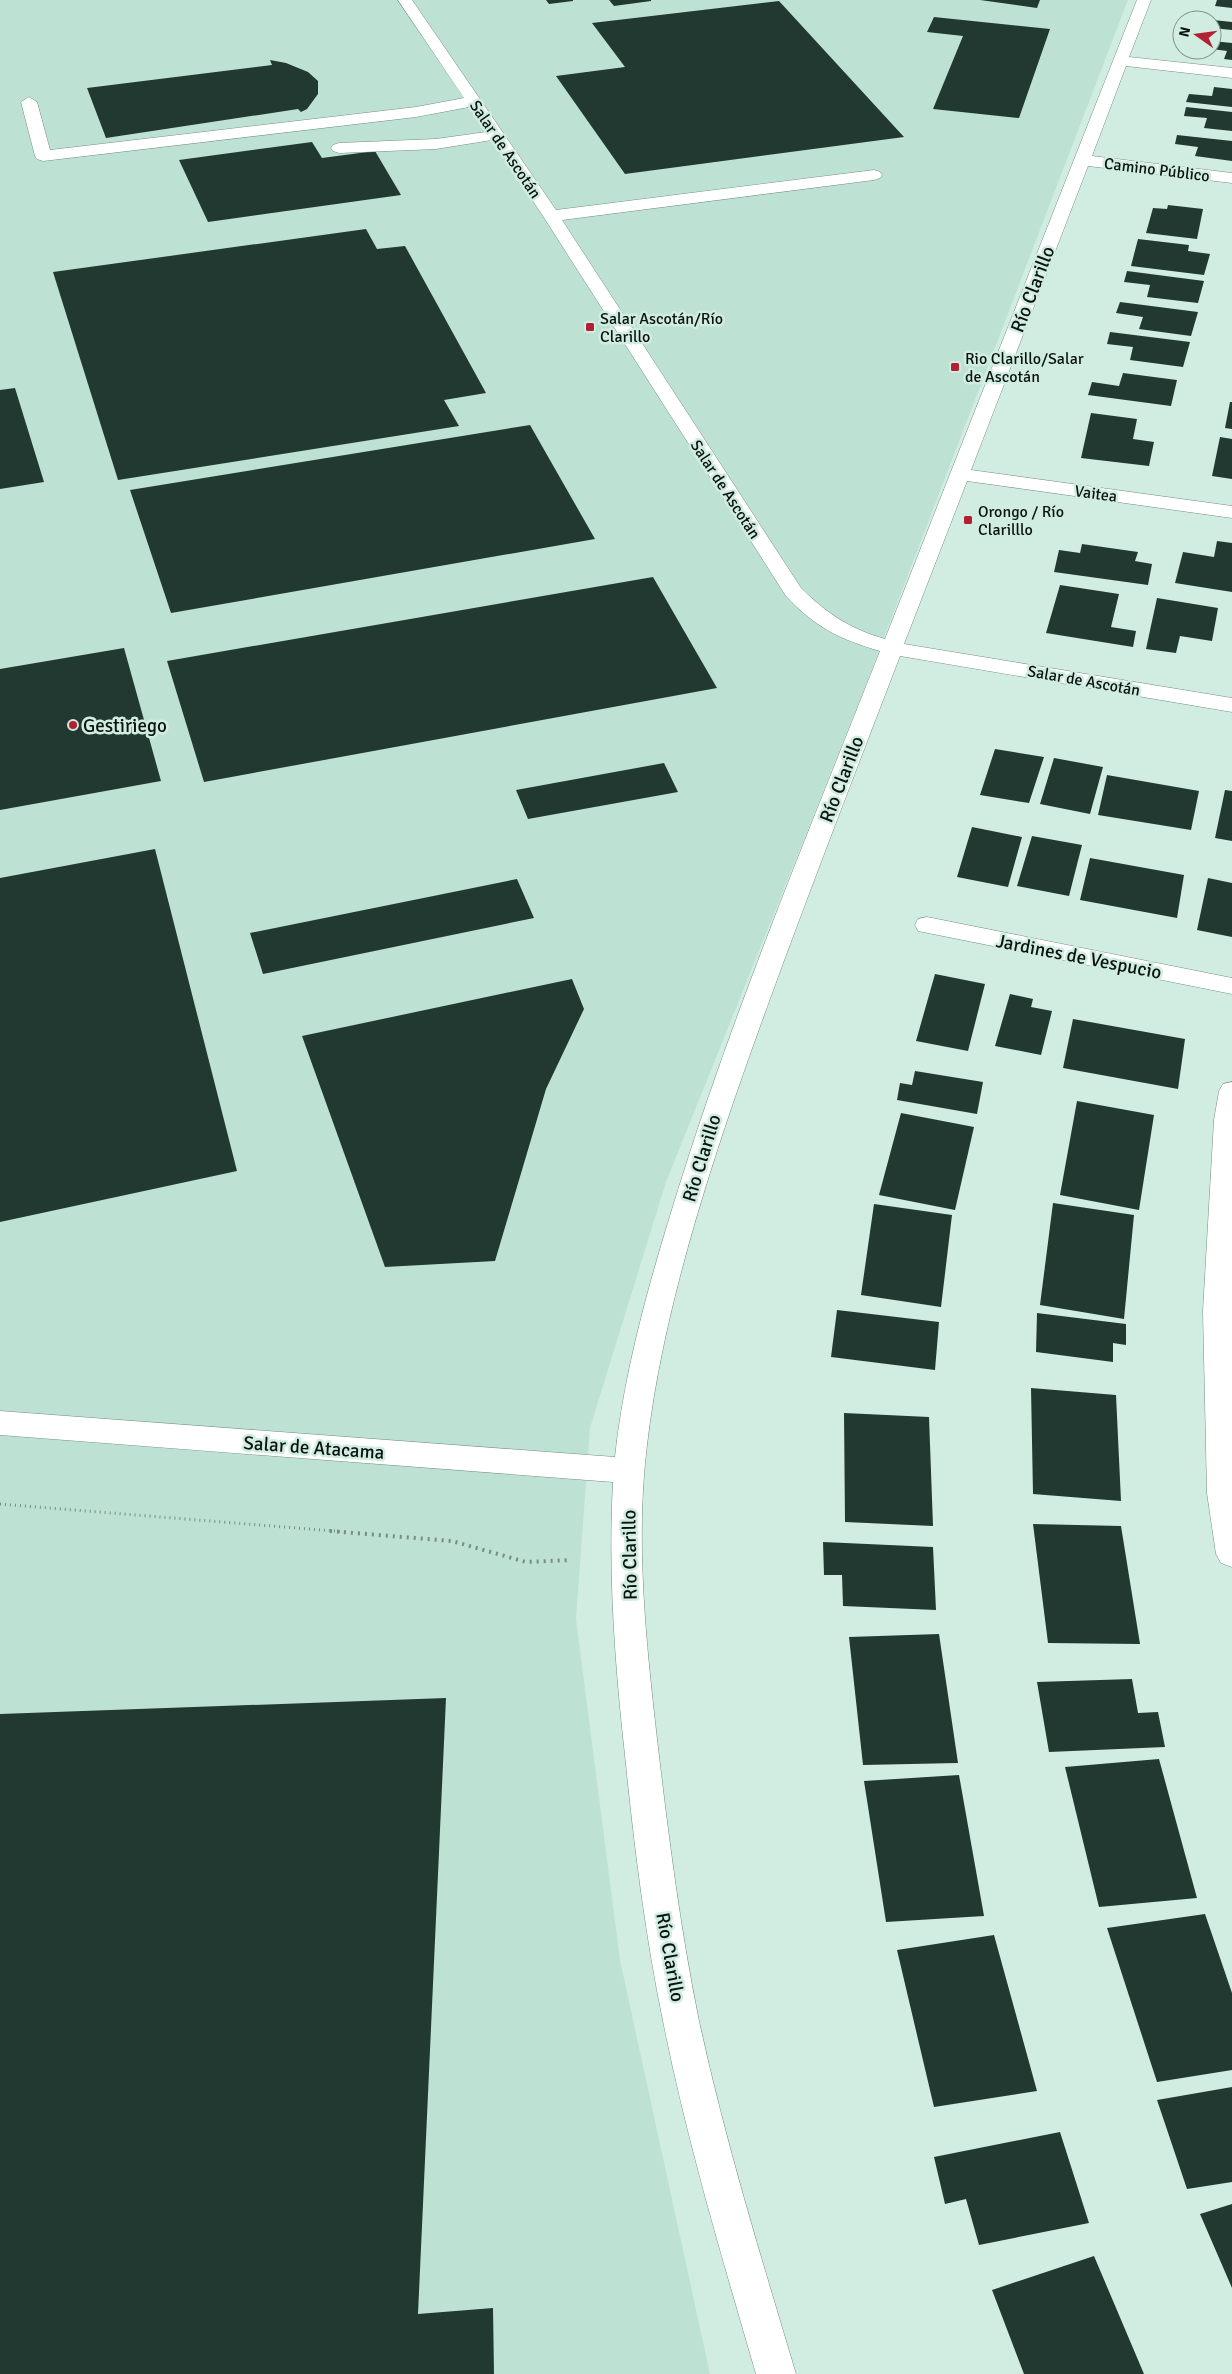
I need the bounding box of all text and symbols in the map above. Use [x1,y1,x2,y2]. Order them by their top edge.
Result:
north arrow [1172,10,1222,60]
text: N [1175,25,1194,39]
street label: Salar de Ascotán [465,97,545,202]
street label: Camino Público [1103,154,1211,186]
street label: Río Clarillo [1006,243,1060,336]
place label: Salar Ascotán/Río Clarillo [600,309,723,347]
marker: Salar Ascotán/Río Clarillo [584,321,596,333]
place label: Rio Clarillo/Salar de Ascotán [965,349,1084,387]
marker: Rio Clarillo/Salar de Ascotán [949,361,961,373]
street label: Salar de Ascotán [686,436,765,543]
street label: Vaitea [1073,481,1118,507]
place label: Orongo / Río Clarilllo [978,502,1064,540]
marker: Orongo / Río Clarilllo [962,514,974,526]
street label: Salar de Ascotán [1026,661,1142,701]
place label: Gestiriego [83,714,167,738]
marker: Gestiriego [67,719,79,731]
street label: Río Clarillo [815,733,869,826]
street label: Jardines de Vespucio [994,929,1164,985]
street label: Río Clarillo [677,1111,727,1205]
street label: Salar de Atacama [243,1431,385,1465]
street label: Río Clarillo [617,1509,643,1600]
street label: Río Clarillo [650,1911,690,2004]

